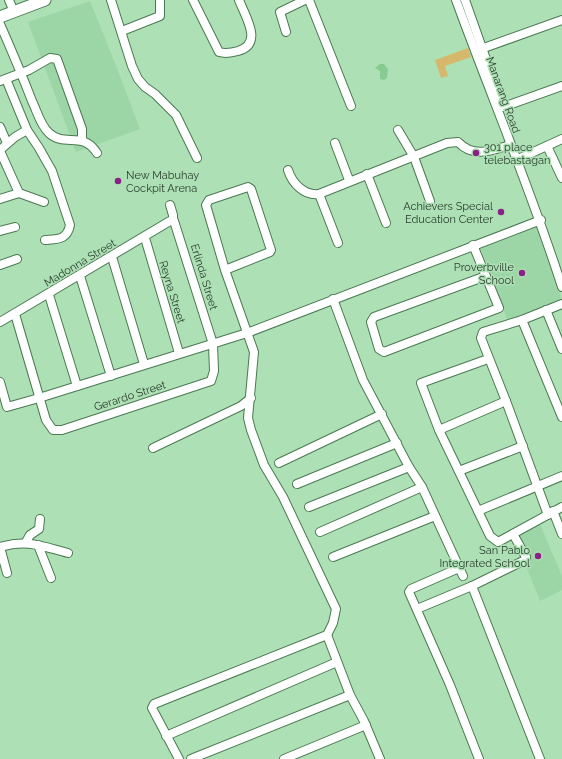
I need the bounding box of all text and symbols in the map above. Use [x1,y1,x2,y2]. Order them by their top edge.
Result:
street label: Manarang Road [483,55,523,135]
place label: 301 place telebastagan [484,141,550,167]
marker: 301 place telebastagan [471,148,481,158]
place label: New Mabuhay Cockpit Arena [126,169,199,195]
marker: New Mabuhay Cockpit Arena [113,176,123,186]
place label: Achievers Special Education Center [403,200,493,226]
marker: Achievers Special Education Center [496,207,506,217]
street label: Madonna Street [42,236,118,289]
street label: Erlinda Street [188,242,220,312]
street label: Reyna Street [156,259,188,325]
place label: Proverbville School [454,261,515,287]
marker: Proverbville School [517,268,527,278]
street label: Gerardo Street [93,378,168,414]
place label: San Pablo Integrated School [439,544,530,570]
marker: San Pablo Integrated School [533,551,543,561]

